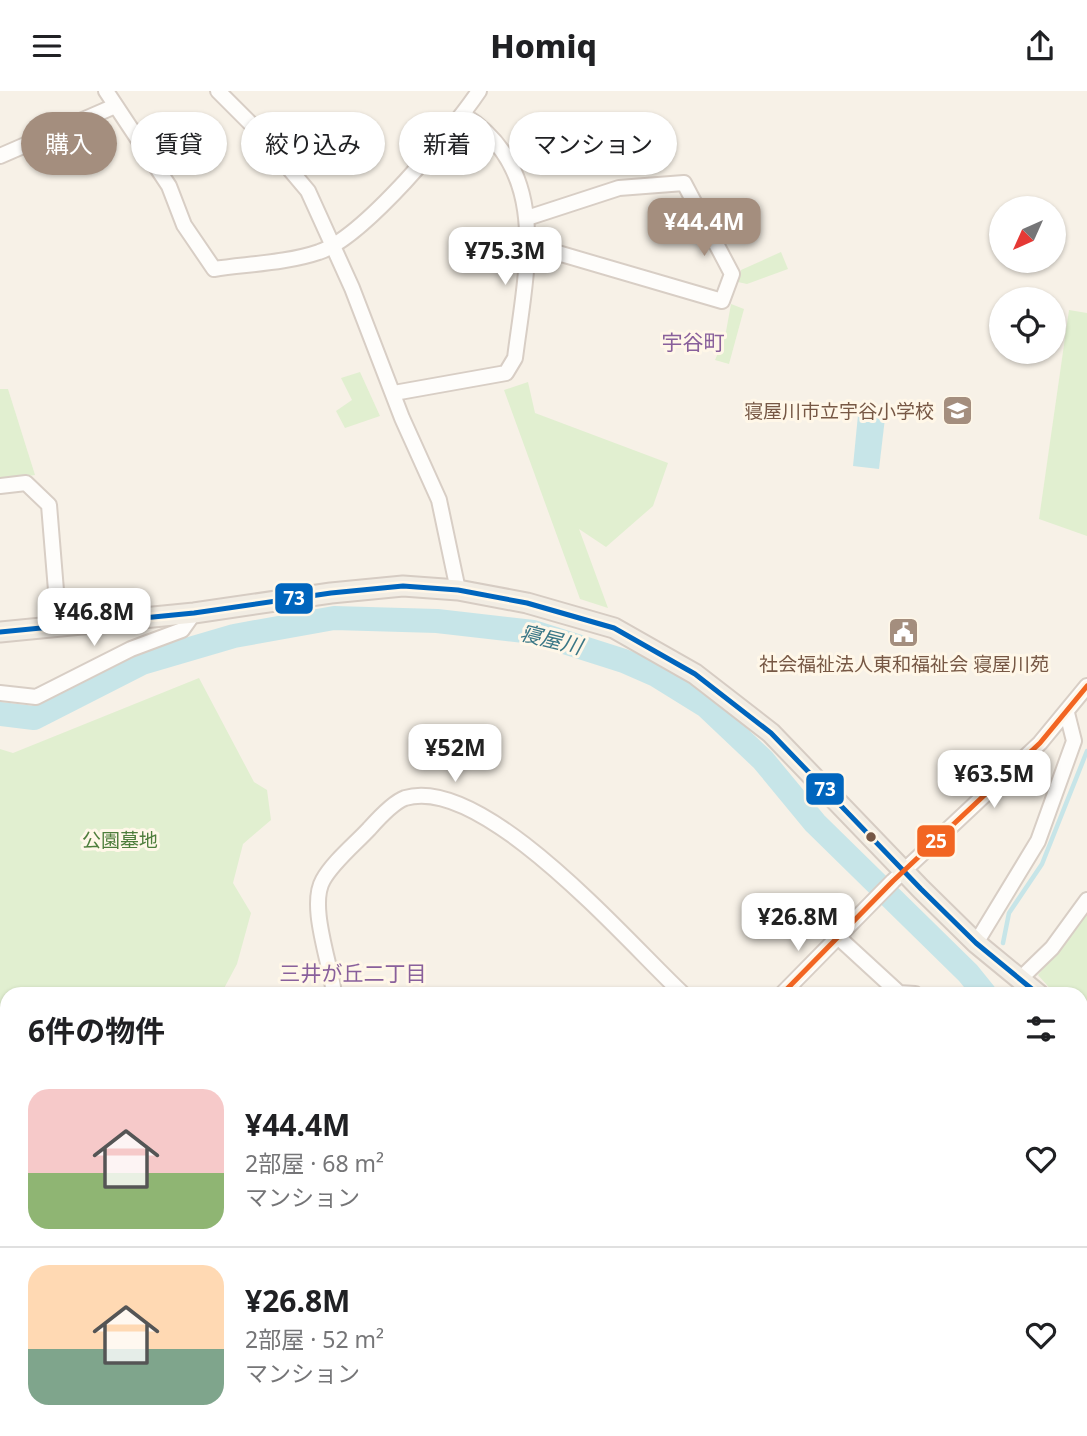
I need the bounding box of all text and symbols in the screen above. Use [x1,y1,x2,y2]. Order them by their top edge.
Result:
text: Homiq [490,24,597,67]
icon: menu [28,27,66,65]
icon: share [1021,27,1059,65]
chip: 購入 [21,112,117,175]
chip: 賃貸 [131,112,227,175]
chip: 絞り込み [241,112,385,175]
chip: 新着 [399,112,495,175]
chip: マンション [509,112,677,175]
north arrow [989,196,1066,273]
map controls [989,196,1066,364]
pin: ¥44.4M [647,199,761,258]
text: ¥44.4M [664,205,744,237]
pin: ¥75.3M [448,227,562,287]
text: ¥75.3M [465,234,545,266]
button: locate [989,287,1066,364]
district label: 宇谷町 [662,328,725,356]
school or university icon: 寝屋川市立宇谷小学校 [940,394,974,428]
place label: 寝屋川市立宇谷小学校 [744,398,934,424]
line badge: 73 [274,582,314,615]
text: 73 [283,585,305,611]
pin: ¥46.8M [37,589,151,648]
text: ¥46.8M [54,595,134,627]
public building icon: 社会福祉法人東和福祉会 寝屋川苑 [887,616,921,650]
water label: 寝屋川 [517,618,587,661]
place label: 社会福祉法人東和福祉会 寝屋川苑 [759,651,1049,677]
pin: ¥52M [414,725,496,784]
text: ¥52M [424,731,486,763]
pin: ¥63.5M [937,751,1051,810]
text: ¥63.5M [954,757,1034,789]
line badge: 73 [805,772,845,806]
text: 73 [814,776,836,802]
line badge: 25 [916,824,956,858]
park label: 公園墓地 [82,827,158,853]
text: 25 [925,828,947,854]
unlabelled marker [864,830,878,844]
pin: ¥26.8M [741,893,855,953]
text: ¥26.8M [758,900,838,932]
district label: 三井が丘二丁目 [280,959,427,987]
text: 6件の物件 [28,1010,165,1051]
icon: filters [1022,1010,1060,1048]
text: ¥44.4M [245,1104,350,1145]
icon: home [84,1117,168,1201]
icon: heart [1022,1140,1060,1178]
text: 2部屋 · 68 m² [245,1147,384,1179]
text: マンション [245,1181,360,1213]
text: ¥26.8M [245,1280,350,1321]
icon: home [84,1293,168,1377]
icon: heart [1022,1316,1060,1354]
text: 2部屋 · 52 m² [245,1323,384,1355]
text: マンション [245,1357,360,1389]

